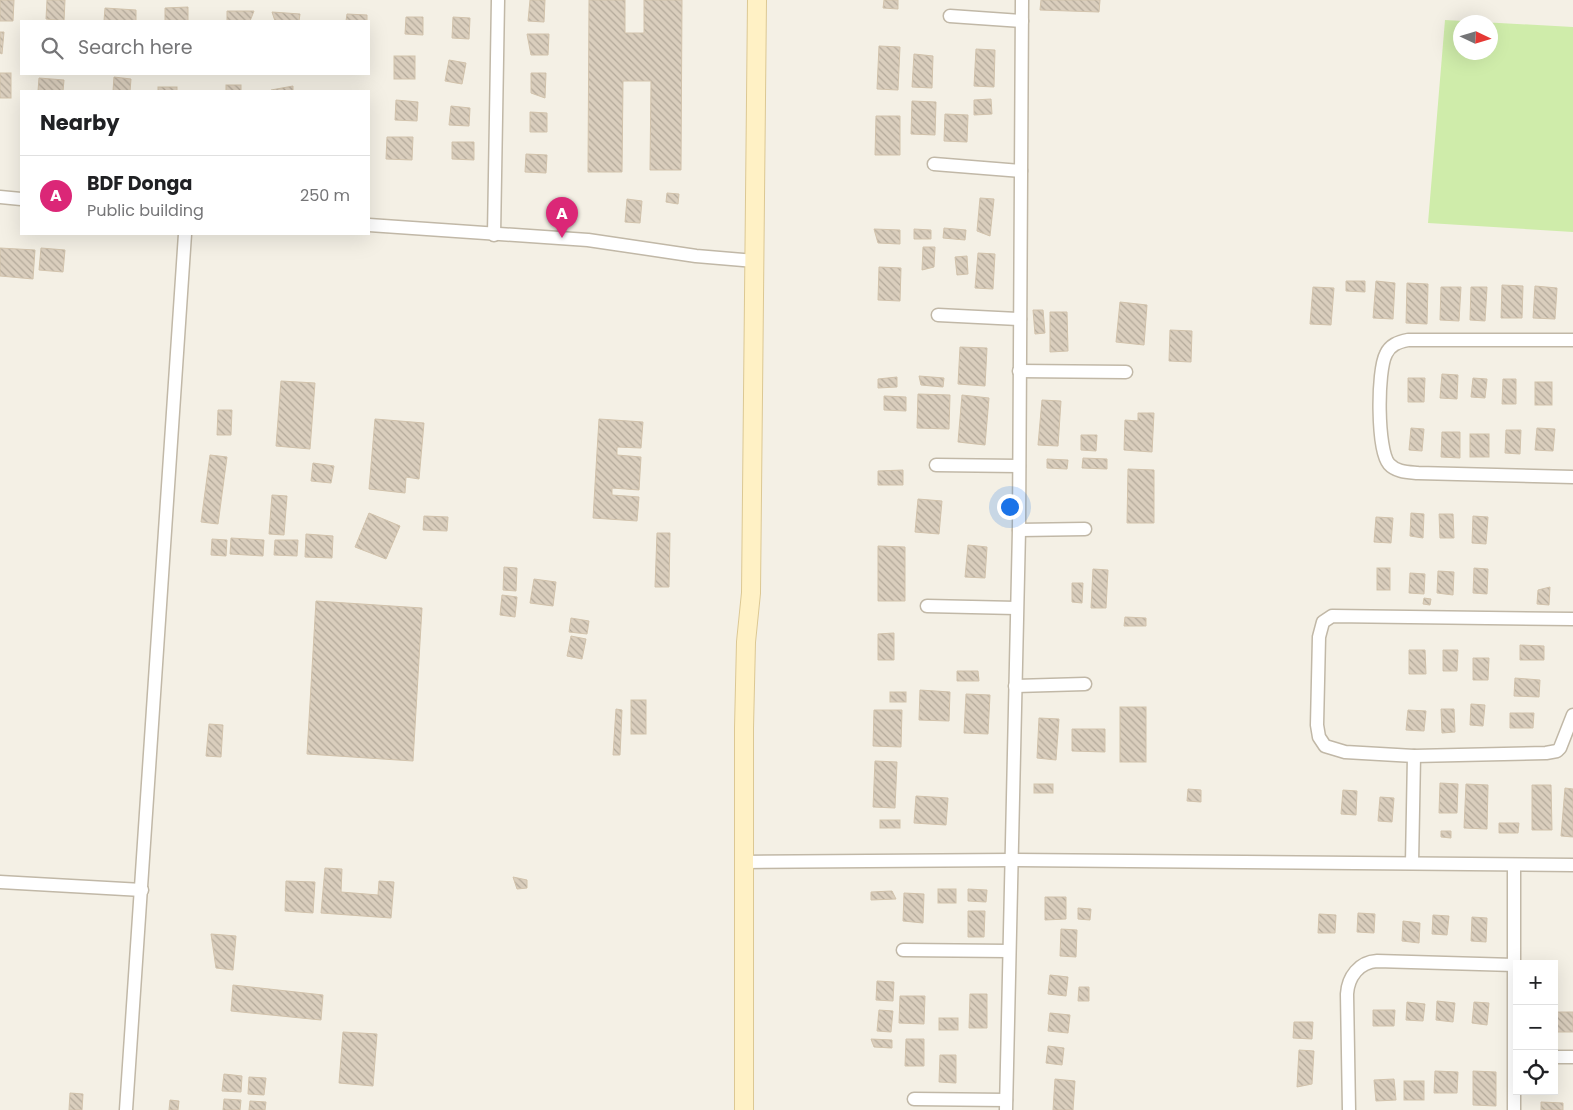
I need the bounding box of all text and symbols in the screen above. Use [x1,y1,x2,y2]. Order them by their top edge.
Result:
north arrow [1453,15,1498,60]
search box [20,20,370,75]
icon: search [38,34,66,62]
text: Search here [78,34,192,61]
text: Nearby [40,108,120,137]
text: BDF Donga [87,170,192,197]
text: A [50,184,62,207]
text: 250 m [300,184,350,207]
pin: A [546,197,578,238]
text: Public building [87,199,204,222]
your location [997,494,1023,520]
map controls [1513,960,1558,1095]
button: + [1513,960,1558,1005]
button: − [1513,1005,1558,1050]
button: locate [1513,1050,1558,1095]

